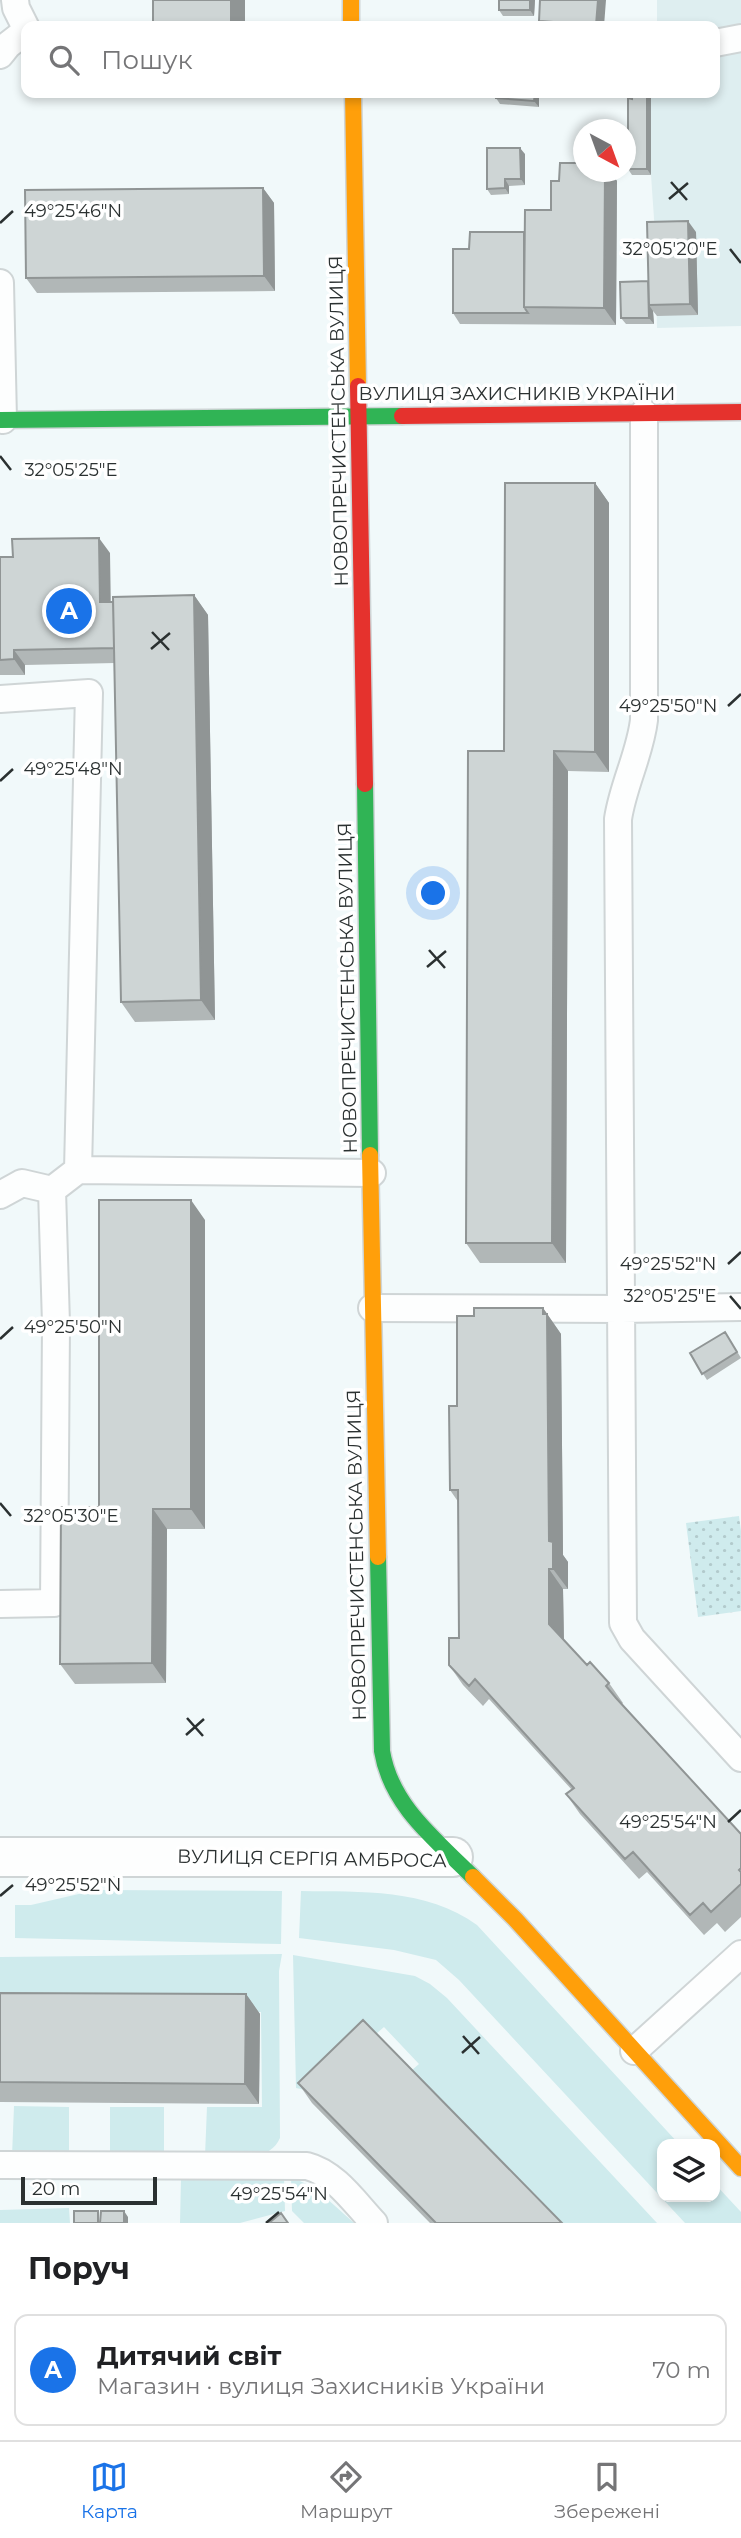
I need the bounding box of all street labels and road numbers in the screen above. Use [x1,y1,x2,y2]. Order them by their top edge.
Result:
street label: НОВОПРЕЧИСТЕНСЬКА ВУЛИЦЯ [324,255,353,587]
street label: ВУЛИЦЯ ЗАХИСНИКІВ УКРАЇНИ [359,382,675,405]
street label: НОВОПРЕЧИСТЕНСЬКА ВУЛИЦЯ [333,822,362,1154]
street label: НОВОПРЕЧИСТЕНСЬКА ВУЛИЦЯ [342,1389,371,1721]
street label: ВУЛИЦЯ СЕРГІЯ АМБРОСА [177,1845,447,1872]

